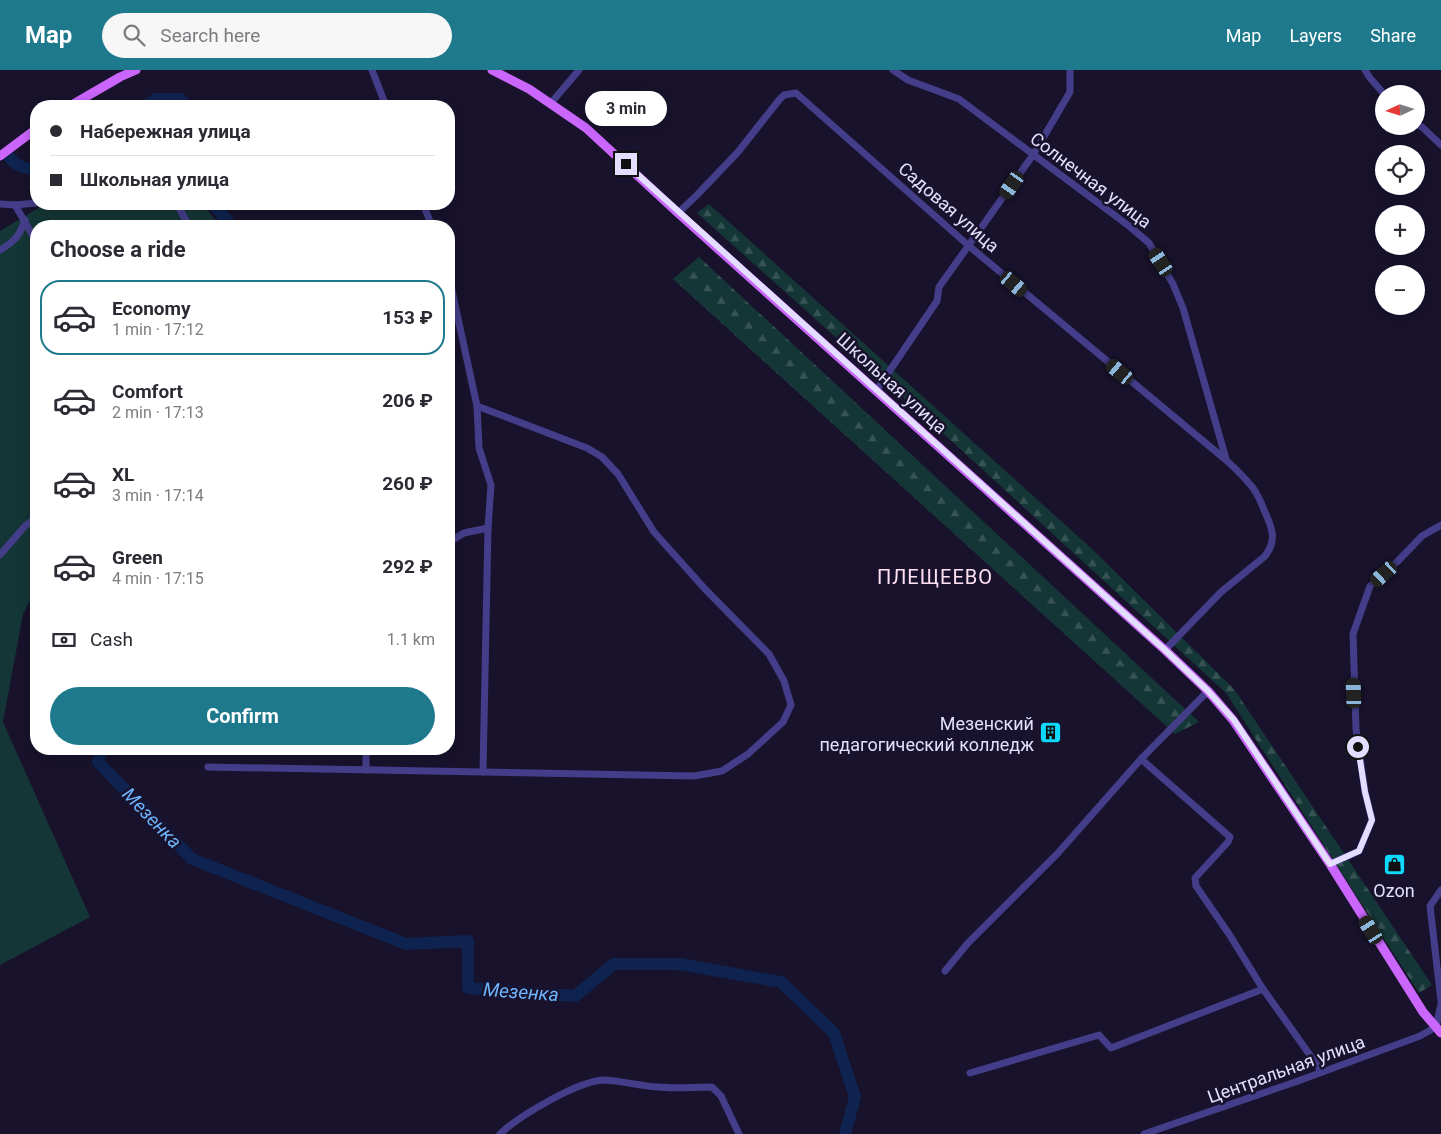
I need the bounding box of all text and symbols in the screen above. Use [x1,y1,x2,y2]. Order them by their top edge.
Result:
search box [102,13,452,58]
text: Map [25,21,72,49]
icon: search [120,21,148,49]
text: Search here [160,24,260,47]
text: Map [1226,25,1261,46]
text: Layers [1289,25,1342,46]
text: Share [1370,25,1416,46]
north arrow [1375,85,1425,135]
map controls [1375,85,1425,315]
callout: 3 min [585,92,667,126]
text: 3 min [606,99,646,118]
text: Набережная улица [80,120,251,143]
street label: Солнечная улица [1026,128,1156,232]
button: locate [1375,145,1425,195]
route end [615,153,637,175]
street label: Садовая улица [894,158,1004,256]
text: Школьная улица [80,168,229,191]
car [997,168,1026,202]
button: + [1375,205,1425,255]
text: Choose a ride [50,237,186,262]
car [1146,245,1175,279]
button: − [1375,265,1425,315]
car [997,269,1030,299]
icon: car [52,295,97,340]
text: Economy [112,297,191,320]
text: 153 ₽ [382,306,433,329]
text: 1 min · 17:12 [112,320,204,339]
street label: Школьная улица [833,328,951,438]
car [1103,357,1136,387]
icon: car [52,378,97,423]
text: Comfort [112,380,183,403]
text: 206 ₽ [382,389,433,412]
text: 2 min · 17:13 [112,403,204,422]
icon: car [52,461,97,506]
text: XL [112,463,134,486]
text: 260 ₽ [382,472,433,495]
text: 3 min · 17:14 [112,486,204,505]
icon: car [52,544,97,589]
text: Green [112,546,163,569]
text: 292 ₽ [382,555,433,578]
car [1367,558,1400,590]
district label: ПЛЕЩЕЕВО [877,565,993,589]
text: 4 min · 17:15 [112,569,204,588]
icon: cash [50,626,78,654]
text: Cash [90,628,133,651]
text: 1.1 km [387,630,435,649]
car [1345,678,1362,708]
button: Confirm [50,687,435,745]
place label: Мезенский педагогический колледж [819,713,1034,755]
building icon: Мезенский педагогический колледж [1038,721,1062,745]
route start [1347,736,1369,758]
water label: Мезенка [117,783,187,853]
shop icon: Ozon [1382,853,1406,877]
place label: Ozon [1373,880,1415,901]
car [1356,913,1385,947]
water label: Мезенка [482,978,560,1006]
street label: Центральная улица [1205,1031,1367,1107]

